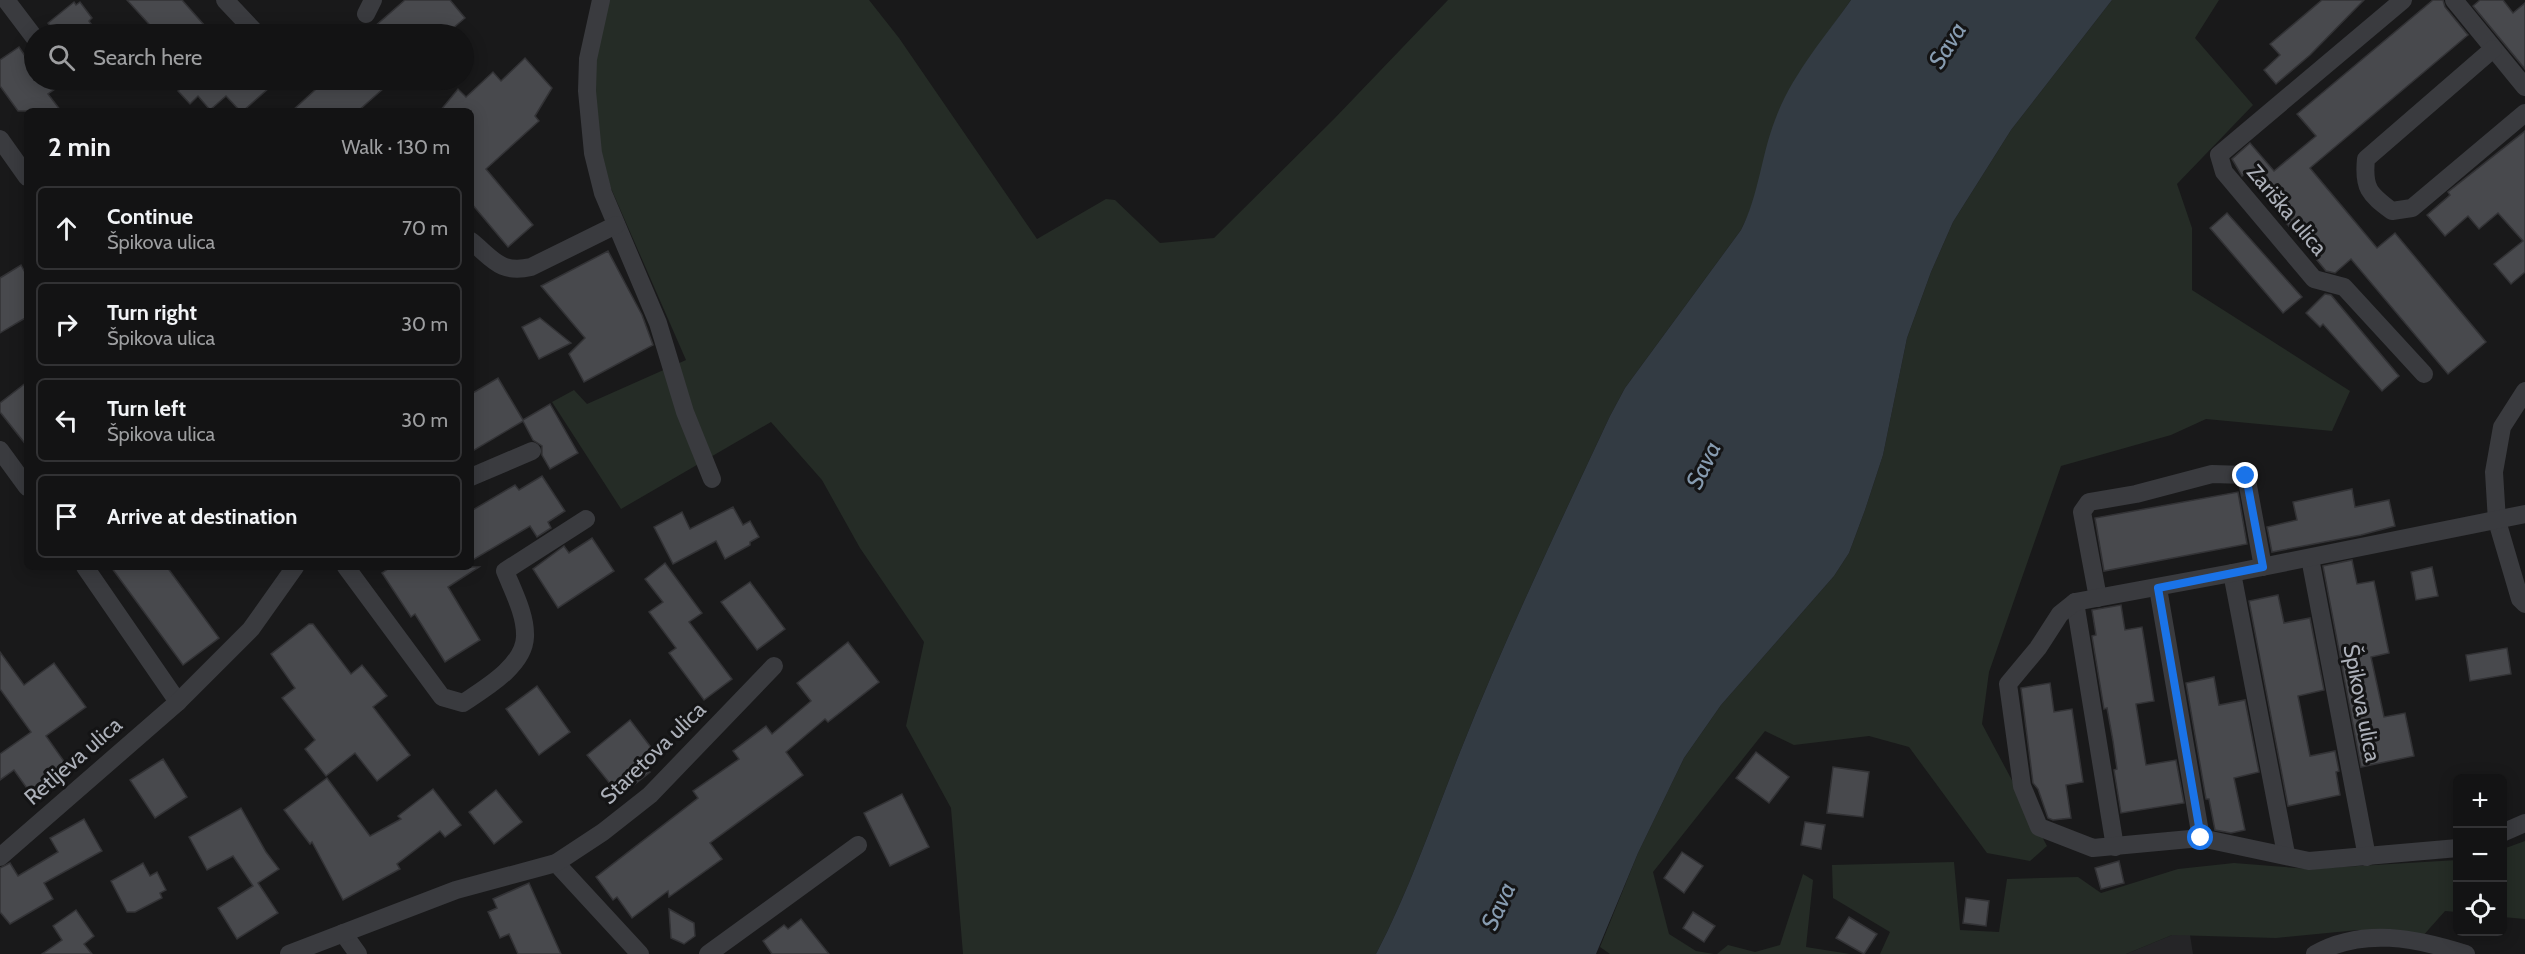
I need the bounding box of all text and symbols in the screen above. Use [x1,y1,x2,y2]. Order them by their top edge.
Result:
water label: Sava [1922,16,1972,74]
search box [24,24,474,90]
icon: search [45,41,78,74]
text: Search here [93,44,202,71]
text: 2 min [48,131,111,163]
text: Walk · 130 m [342,135,450,159]
street label: Zariška ulica [2241,159,2333,261]
text: Continue [107,203,193,230]
icon: ahead [50,212,83,245]
text: 70 m [402,216,448,240]
text: Špikova ulica [107,230,215,254]
text: Turn right [107,299,197,326]
icon: right [50,308,83,341]
text: 30 m [401,312,448,336]
text: Špikova ulica [107,326,215,350]
text: Turn left [107,395,186,422]
icon: left [50,404,83,437]
text: 30 m [401,408,448,432]
text: Špikova ulica [107,422,215,446]
water label: Sava [1679,437,1727,493]
route end [2232,462,2258,488]
icon: arrive [50,500,83,533]
text: Arrive at destination [107,503,297,530]
street label: Špikova ulica [2337,642,2387,764]
street label: Staretova ulica [595,696,712,810]
street label: Retljeva ulica [19,711,128,811]
map controls [2453,774,2507,936]
button: + [2453,774,2507,828]
route start [2187,824,2213,850]
button: − [2453,828,2507,882]
water label: Sava [1474,878,1522,934]
button: locate [2453,882,2507,936]

